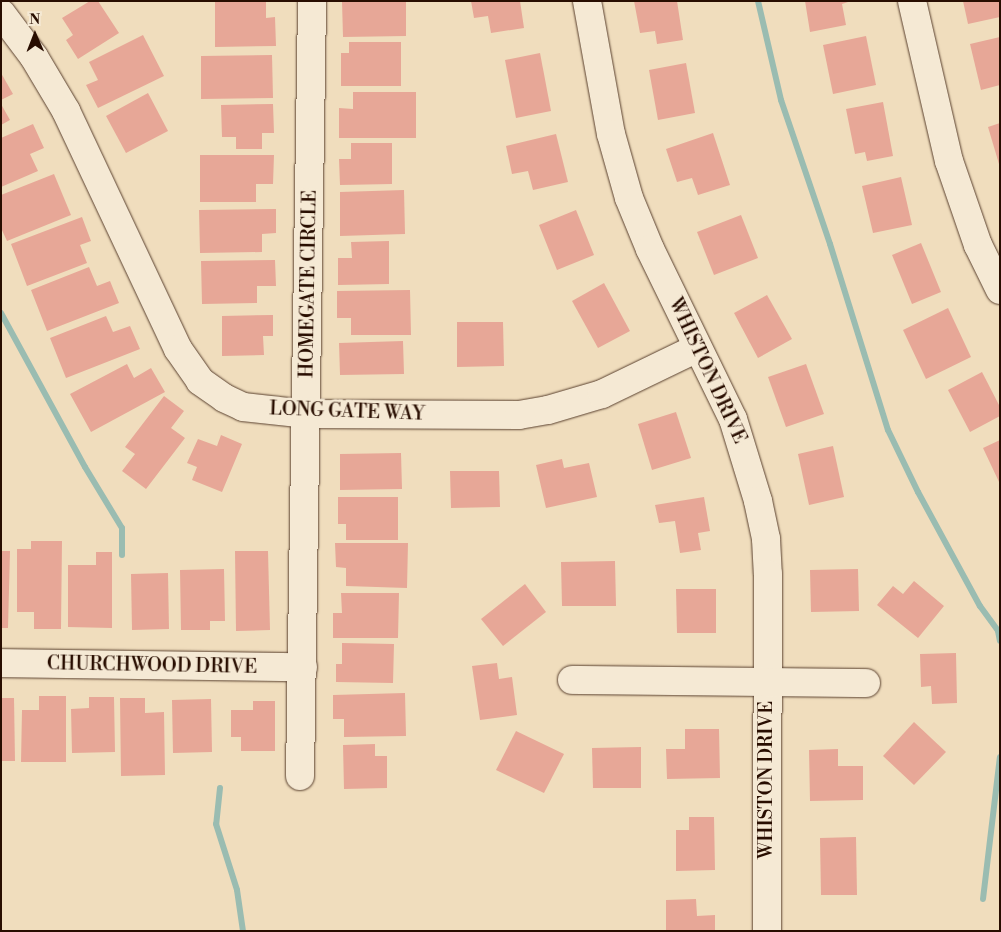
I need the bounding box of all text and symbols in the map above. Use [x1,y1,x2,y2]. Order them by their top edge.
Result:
north arrow [10,10,60,60]
text: N [29,11,40,29]
street label: HOMEGATE CIRCLE [296,190,322,378]
street label: WHISTON DRIVE [663,295,751,447]
street label: LONG GATE WAY [269,398,425,426]
street label: CHURCHWOOD DRIVE [47,653,257,679]
street label: WHISTON DRIVE [756,701,778,859]

